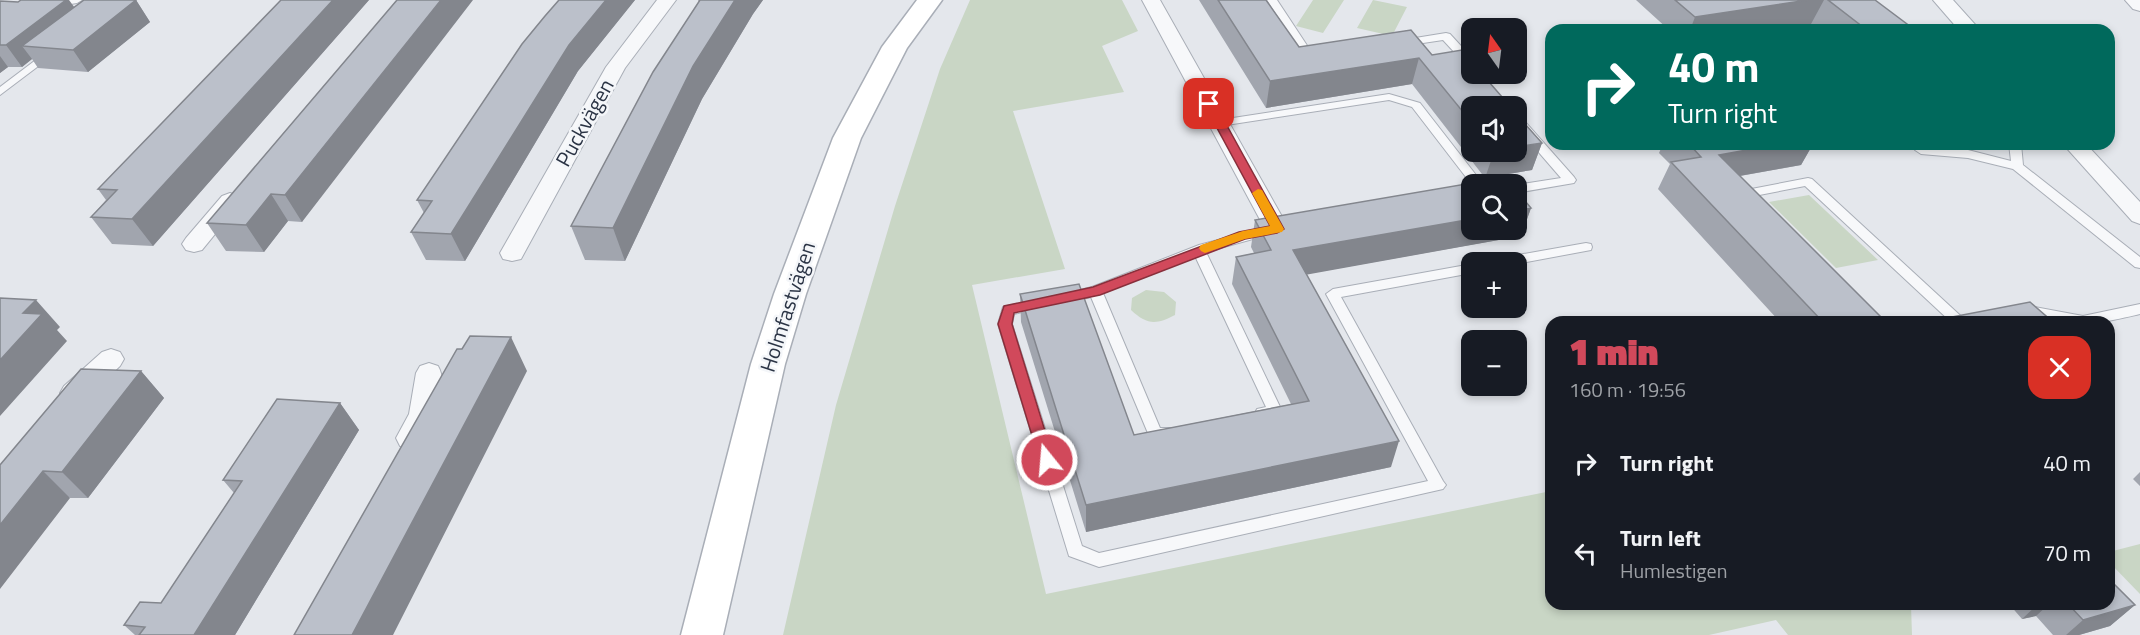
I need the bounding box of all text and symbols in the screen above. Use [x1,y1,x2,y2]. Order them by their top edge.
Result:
north arrow [1461,18,1527,84]
map controls [1461,18,1527,396]
text: 40 m [1668,34,1760,98]
icon: right [1569,48,1647,126]
street label: Puckvägen [547,73,621,172]
pin [1183,78,1234,129]
icon: arrive [1192,87,1225,120]
text: Turn right [1668,92,1777,133]
button: sound [1461,96,1527,162]
button: search [1461,174,1527,240]
street label: Holmfastvägen [751,237,823,376]
button: + [1461,252,1527,318]
text: 1 min [1569,324,1658,379]
button: − [1461,330,1527,396]
button: close [2028,336,2091,399]
text: 160 m · 19:56 [1569,374,1686,405]
position arrow [1015,428,1079,492]
text: Turn right [1620,446,1714,480]
text: 40 m [2043,446,2091,480]
icon: right [1569,447,1602,480]
text: Turn left [1620,521,1701,555]
text: 70 m [2043,536,2091,570]
icon: left [1569,537,1602,570]
text: Humlestigen [1620,555,1727,586]

